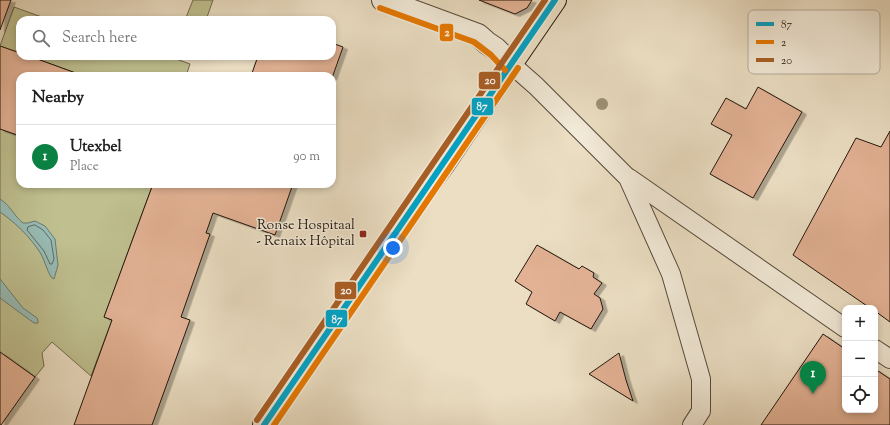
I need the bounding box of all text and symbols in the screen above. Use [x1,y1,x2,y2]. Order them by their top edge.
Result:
legend [748,10,880,74]
search box [16,16,336,60]
text: 87 [781,17,792,33]
line badge: 2 [439,23,454,42]
text: 2 [444,25,450,41]
icon: search [30,27,52,49]
text: Search here [62,28,137,49]
text: 2 [781,35,786,51]
text: 20 [781,53,792,69]
line badge: 20 [478,71,501,90]
text: 20 [485,73,496,89]
text: Nearby [32,86,84,110]
line badge: 87 [471,97,494,116]
text: 87 [476,99,488,115]
text: Utexbel [70,137,122,158]
text: 1 [43,148,47,166]
text: 90 m [293,148,320,166]
text: Place [70,158,99,176]
place label: Ronse Hospitaal - Renaix Hôpital [256,216,355,252]
marker: Ronse Hospitaal - Renaix Hôpital [358,229,368,239]
your location [383,238,403,258]
line badge: 20 [334,281,357,300]
text: 20 [341,283,352,299]
map controls [842,305,878,413]
button: + [842,305,878,341]
line badge: 87 [325,309,348,328]
text: 87 [331,312,343,328]
button: − [842,341,878,377]
pin: 1 [800,361,826,394]
button: locate [842,377,878,413]

